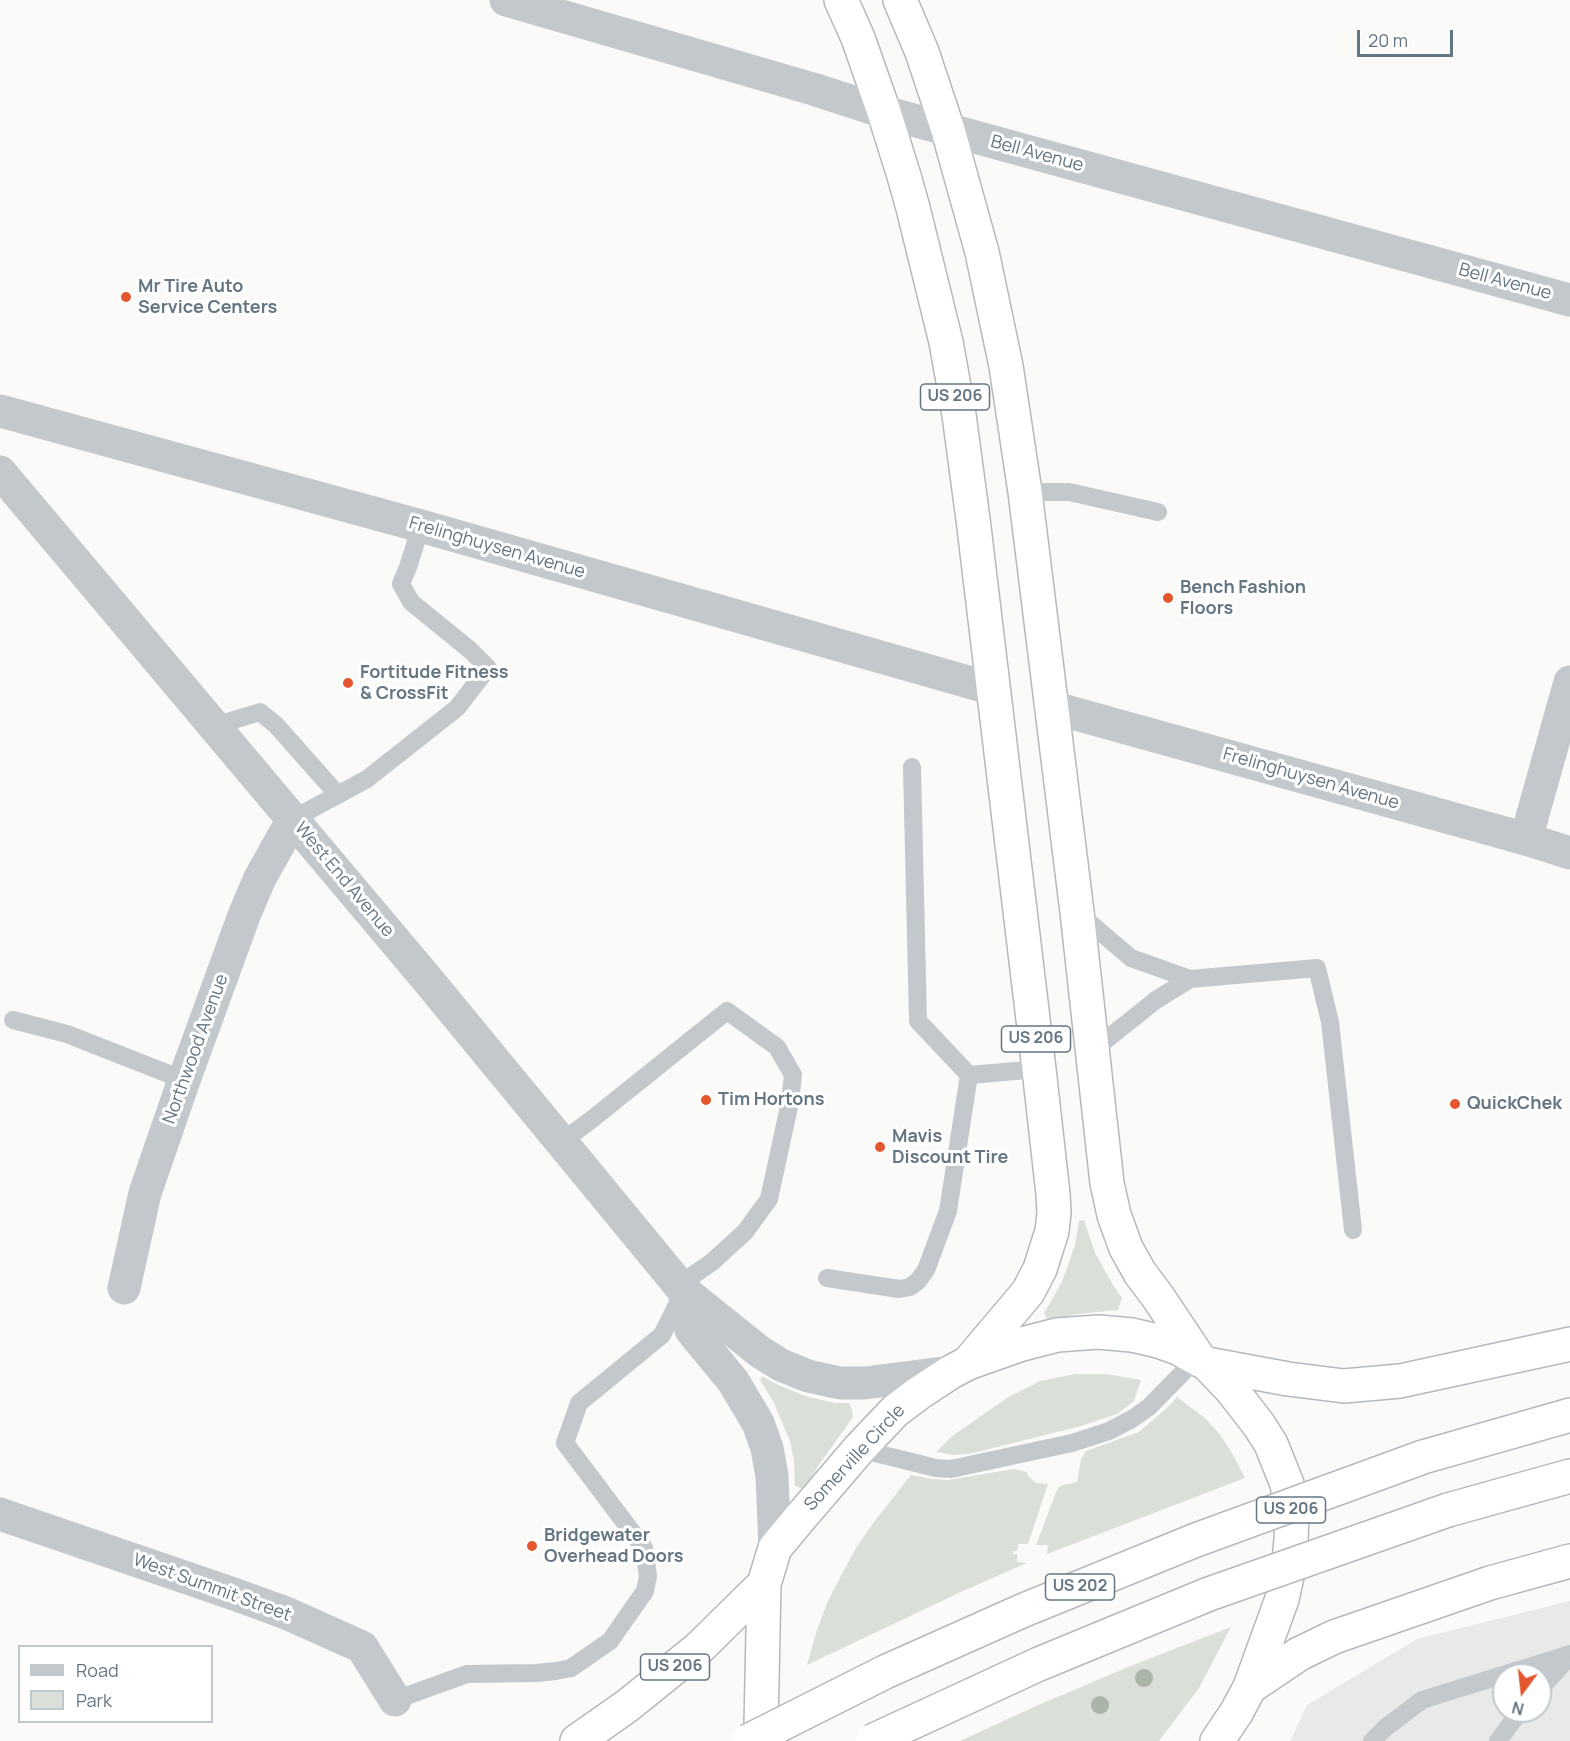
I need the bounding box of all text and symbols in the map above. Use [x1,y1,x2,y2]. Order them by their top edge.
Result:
scale bar [1360,18,1456,56]
text: 20 m [1368,28,1408,52]
street label: Bell Avenue [988,131,1086,177]
street label: Bell Avenue [1456,259,1554,305]
place label: Mr Tire Auto Service Centers [138,276,277,318]
marker: Mr Tire Auto Service Centers [119,290,133,304]
road number: US 206 [920,384,990,410]
street label: Frelinghuysen Avenue [406,513,588,583]
place label: Bench Fashion Floors [1180,577,1306,620]
marker: Bench Fashion Floors [1161,591,1175,605]
place label: Fortitude Fitness & CrossFit [360,662,509,704]
marker: Fortitude Fitness & CrossFit [341,676,355,690]
street label: Frelinghuysen Avenue [1220,744,1402,814]
street label: West End Avenue [290,818,398,942]
street label: Northwood Avenue [159,971,233,1127]
road number: US 206 [1002,1026,1070,1052]
place label: Tim Hortons [718,1089,824,1111]
marker: Tim Hortons [699,1093,713,1107]
place label: QuickChek [1467,1093,1562,1115]
marker: QuickChek [1448,1097,1462,1111]
place label: Mavis Discount Tire [892,1126,1008,1168]
marker: Mavis Discount Tire [873,1140,887,1154]
street label: Somerville Circle [800,1400,910,1516]
road number: US 206 [1256,1497,1326,1523]
place label: Bridgewater Overhead Doors [544,1525,684,1568]
marker: Bridgewater Overhead Doors [525,1539,539,1553]
street label: West Summit Street [130,1549,294,1627]
road number: US 202 [1046,1574,1114,1600]
legend [18,1645,213,1723]
road number: US 206 [640,1654,710,1680]
text: Road [76,1658,119,1682]
north arrow [1492,1663,1552,1723]
text: Park [76,1688,112,1712]
text: N [1509,1696,1526,1721]

